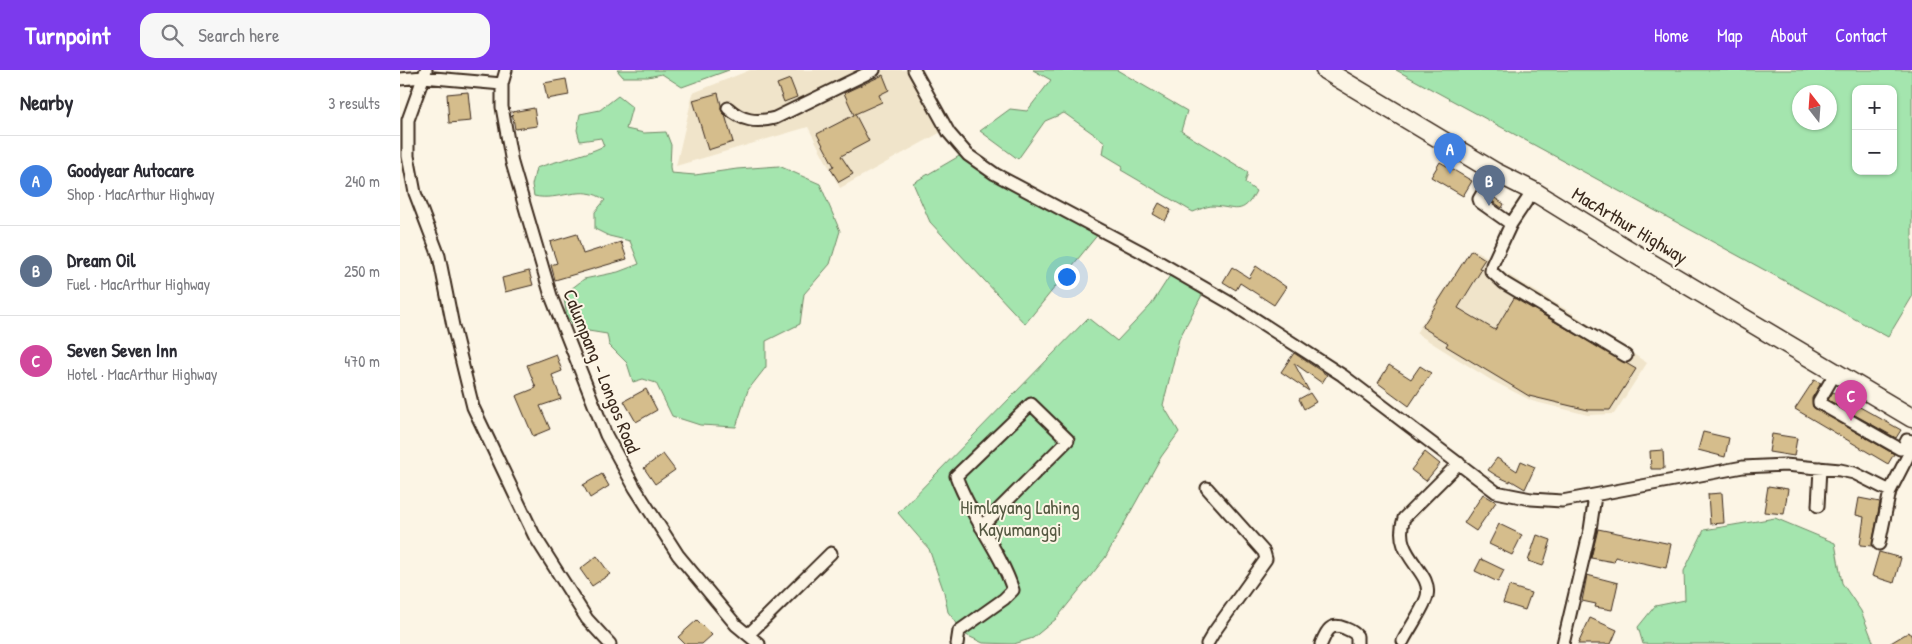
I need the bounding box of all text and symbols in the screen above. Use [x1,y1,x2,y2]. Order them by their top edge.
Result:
search box [140,13,490,58]
text: Turnpoint [25,19,110,51]
icon: search [158,21,186,49]
text: Search here [198,22,280,48]
text: Home [1654,23,1689,48]
text: Map [1717,23,1742,48]
text: About [1770,23,1807,48]
text: Contact [1835,23,1887,48]
north arrow [1792,85,1837,130]
map controls [1852,85,1897,175]
button: + [1852,85,1897,130]
text: Nearby [20,88,73,117]
text: 3 results [328,92,380,114]
button: − [1852,130,1897,175]
pin: A [1434,133,1466,174]
text: Goodyear Autocare [67,157,194,183]
pin: B [1473,165,1505,206]
text: A [32,170,40,192]
text: 240 m [345,170,380,192]
street label: MacArthur Highway [1567,180,1693,270]
text: Shop · MacArthur Highway [67,183,215,205]
text: Dream Oil [67,247,136,273]
text: B [32,260,40,282]
text: 250 m [344,260,380,282]
your location [1054,264,1080,290]
text: Fuel · MacArthur Highway [67,273,210,295]
street label: Calumpang - Longos Road [557,285,647,457]
text: Seven Seven Inn [67,337,177,363]
text: C [32,350,40,372]
text: 470 m [344,350,380,372]
text: Hotel · MacArthur Highway [67,363,217,385]
pin: C [1835,380,1867,421]
park label: Himlayang Lahing Kayumanggi [960,494,1080,542]

